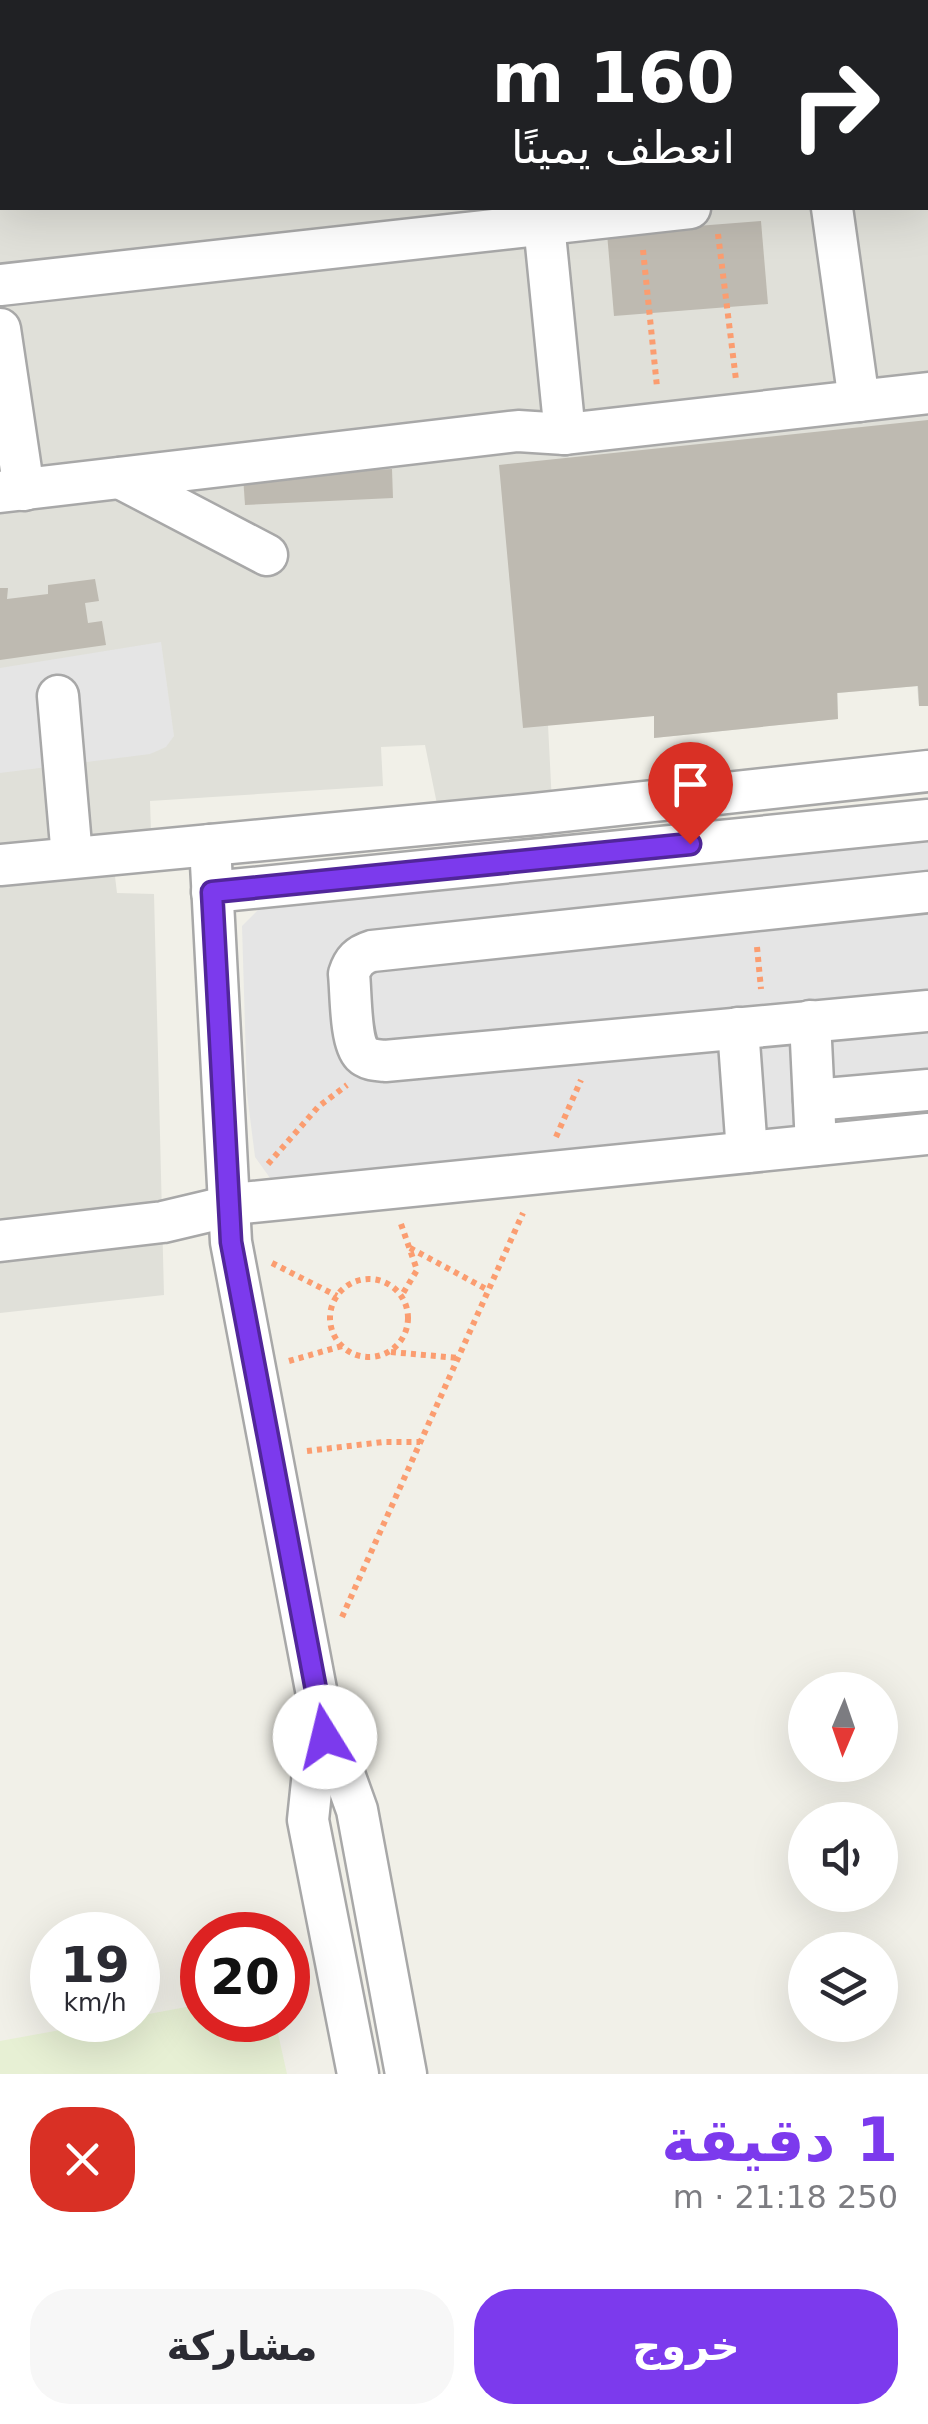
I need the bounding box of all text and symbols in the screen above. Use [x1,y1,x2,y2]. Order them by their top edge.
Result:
text: 160 m [492,37,735,119]
icon: right [770,40,900,170]
text: انعطف يمينًا [511,121,735,174]
pin [648,742,733,845]
icon: arrive [663,757,718,812]
north arrow [788,1672,898,1782]
map controls [788,1672,898,2042]
position arrow [273,1685,377,1789]
button: sound [788,1802,898,1912]
speed limit sign: 20 [180,1912,310,2042]
button: layers [788,1932,898,2042]
text: 19 [60,1936,130,1994]
text: km/h [63,1988,127,2017]
text: 1 دقيقة [661,2105,898,2175]
button: close [30,2107,135,2212]
text: 250 m · 21:18 [673,2178,898,2216]
button: مشاركة [30,2289,454,2404]
button: خروج [474,2289,898,2404]

